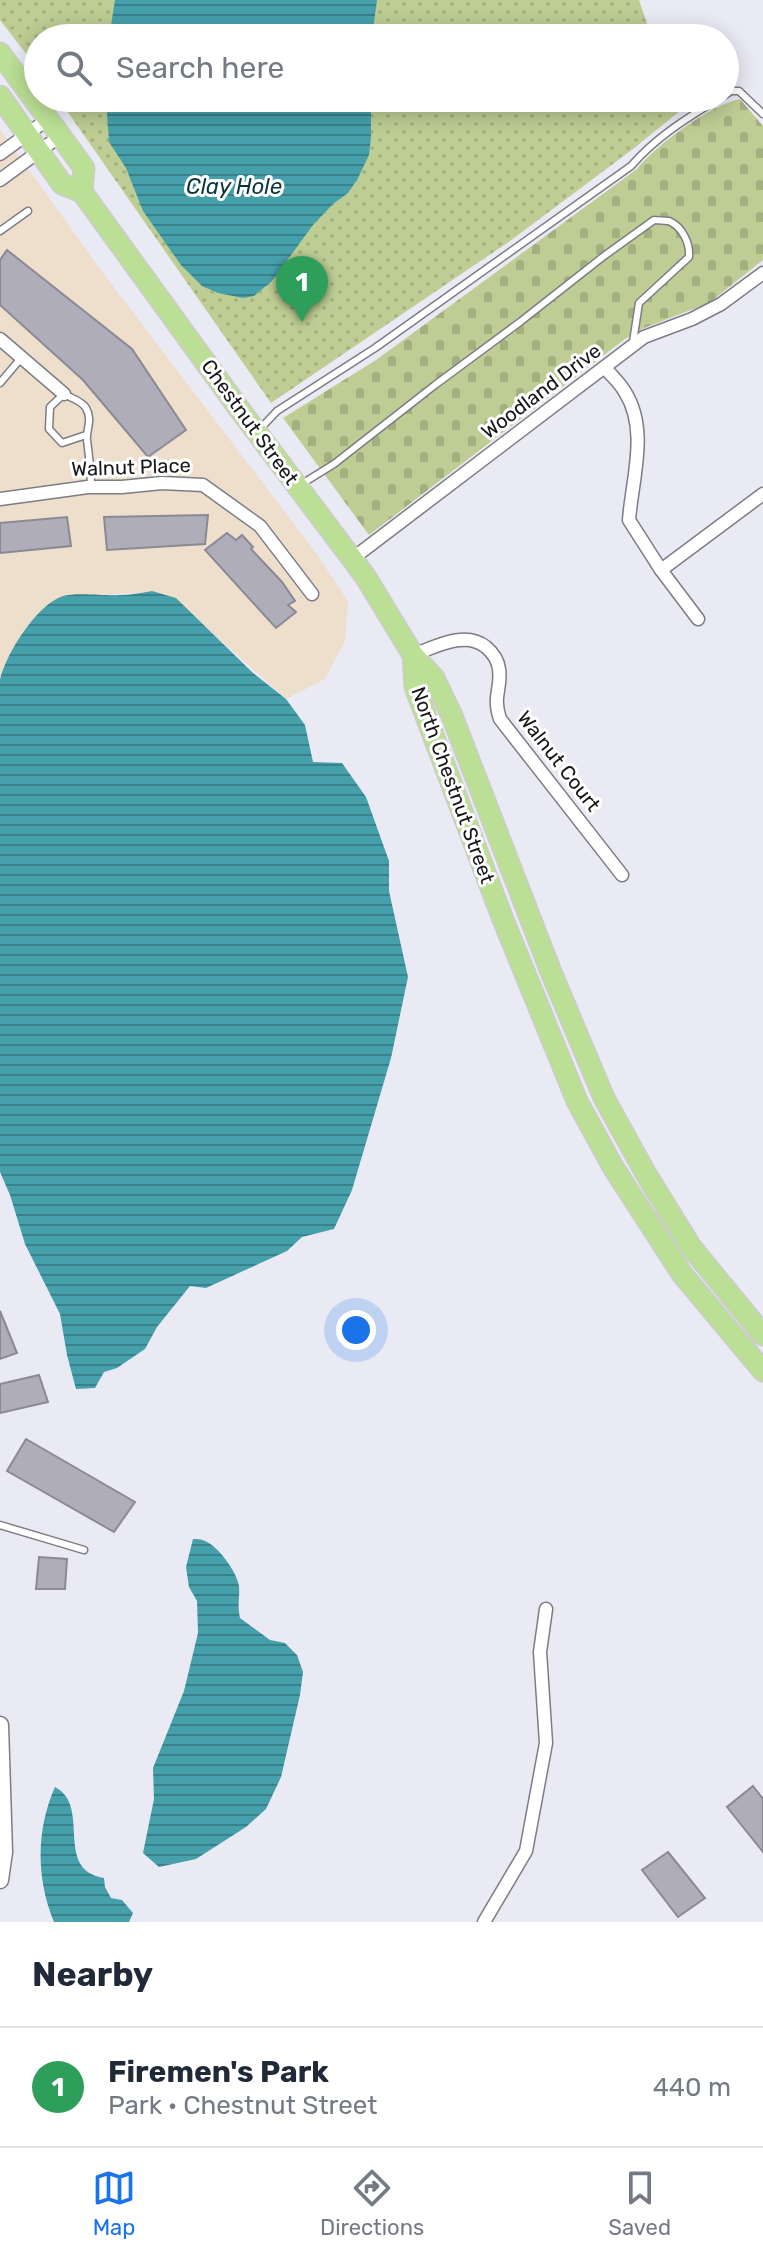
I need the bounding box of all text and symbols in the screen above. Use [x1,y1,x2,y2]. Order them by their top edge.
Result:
search box [24,24,739,112]
icon: search [52,46,96,90]
text: Search here [116,50,284,86]
water label: Clay Hole [186,173,282,200]
pin: 1 [276,256,328,322]
street label: Woodland Drive [477,338,605,444]
street label: Chestnut Street [196,355,304,490]
street label: Walnut Place [71,453,191,481]
street label: North Chestnut Street [406,683,500,887]
street label: Walnut Court [512,706,606,816]
your location [336,1310,376,1350]
text: Nearby [32,1954,153,1995]
text: Firemen's Park [108,2054,329,2090]
text: 1 [52,2072,64,2103]
text: 440 m [653,2072,731,2103]
text: Park · Chestnut Street [108,2090,377,2121]
tab: Map [92,2166,136,2241]
tab: Directions [320,2166,424,2241]
tab: Saved [608,2166,671,2241]

